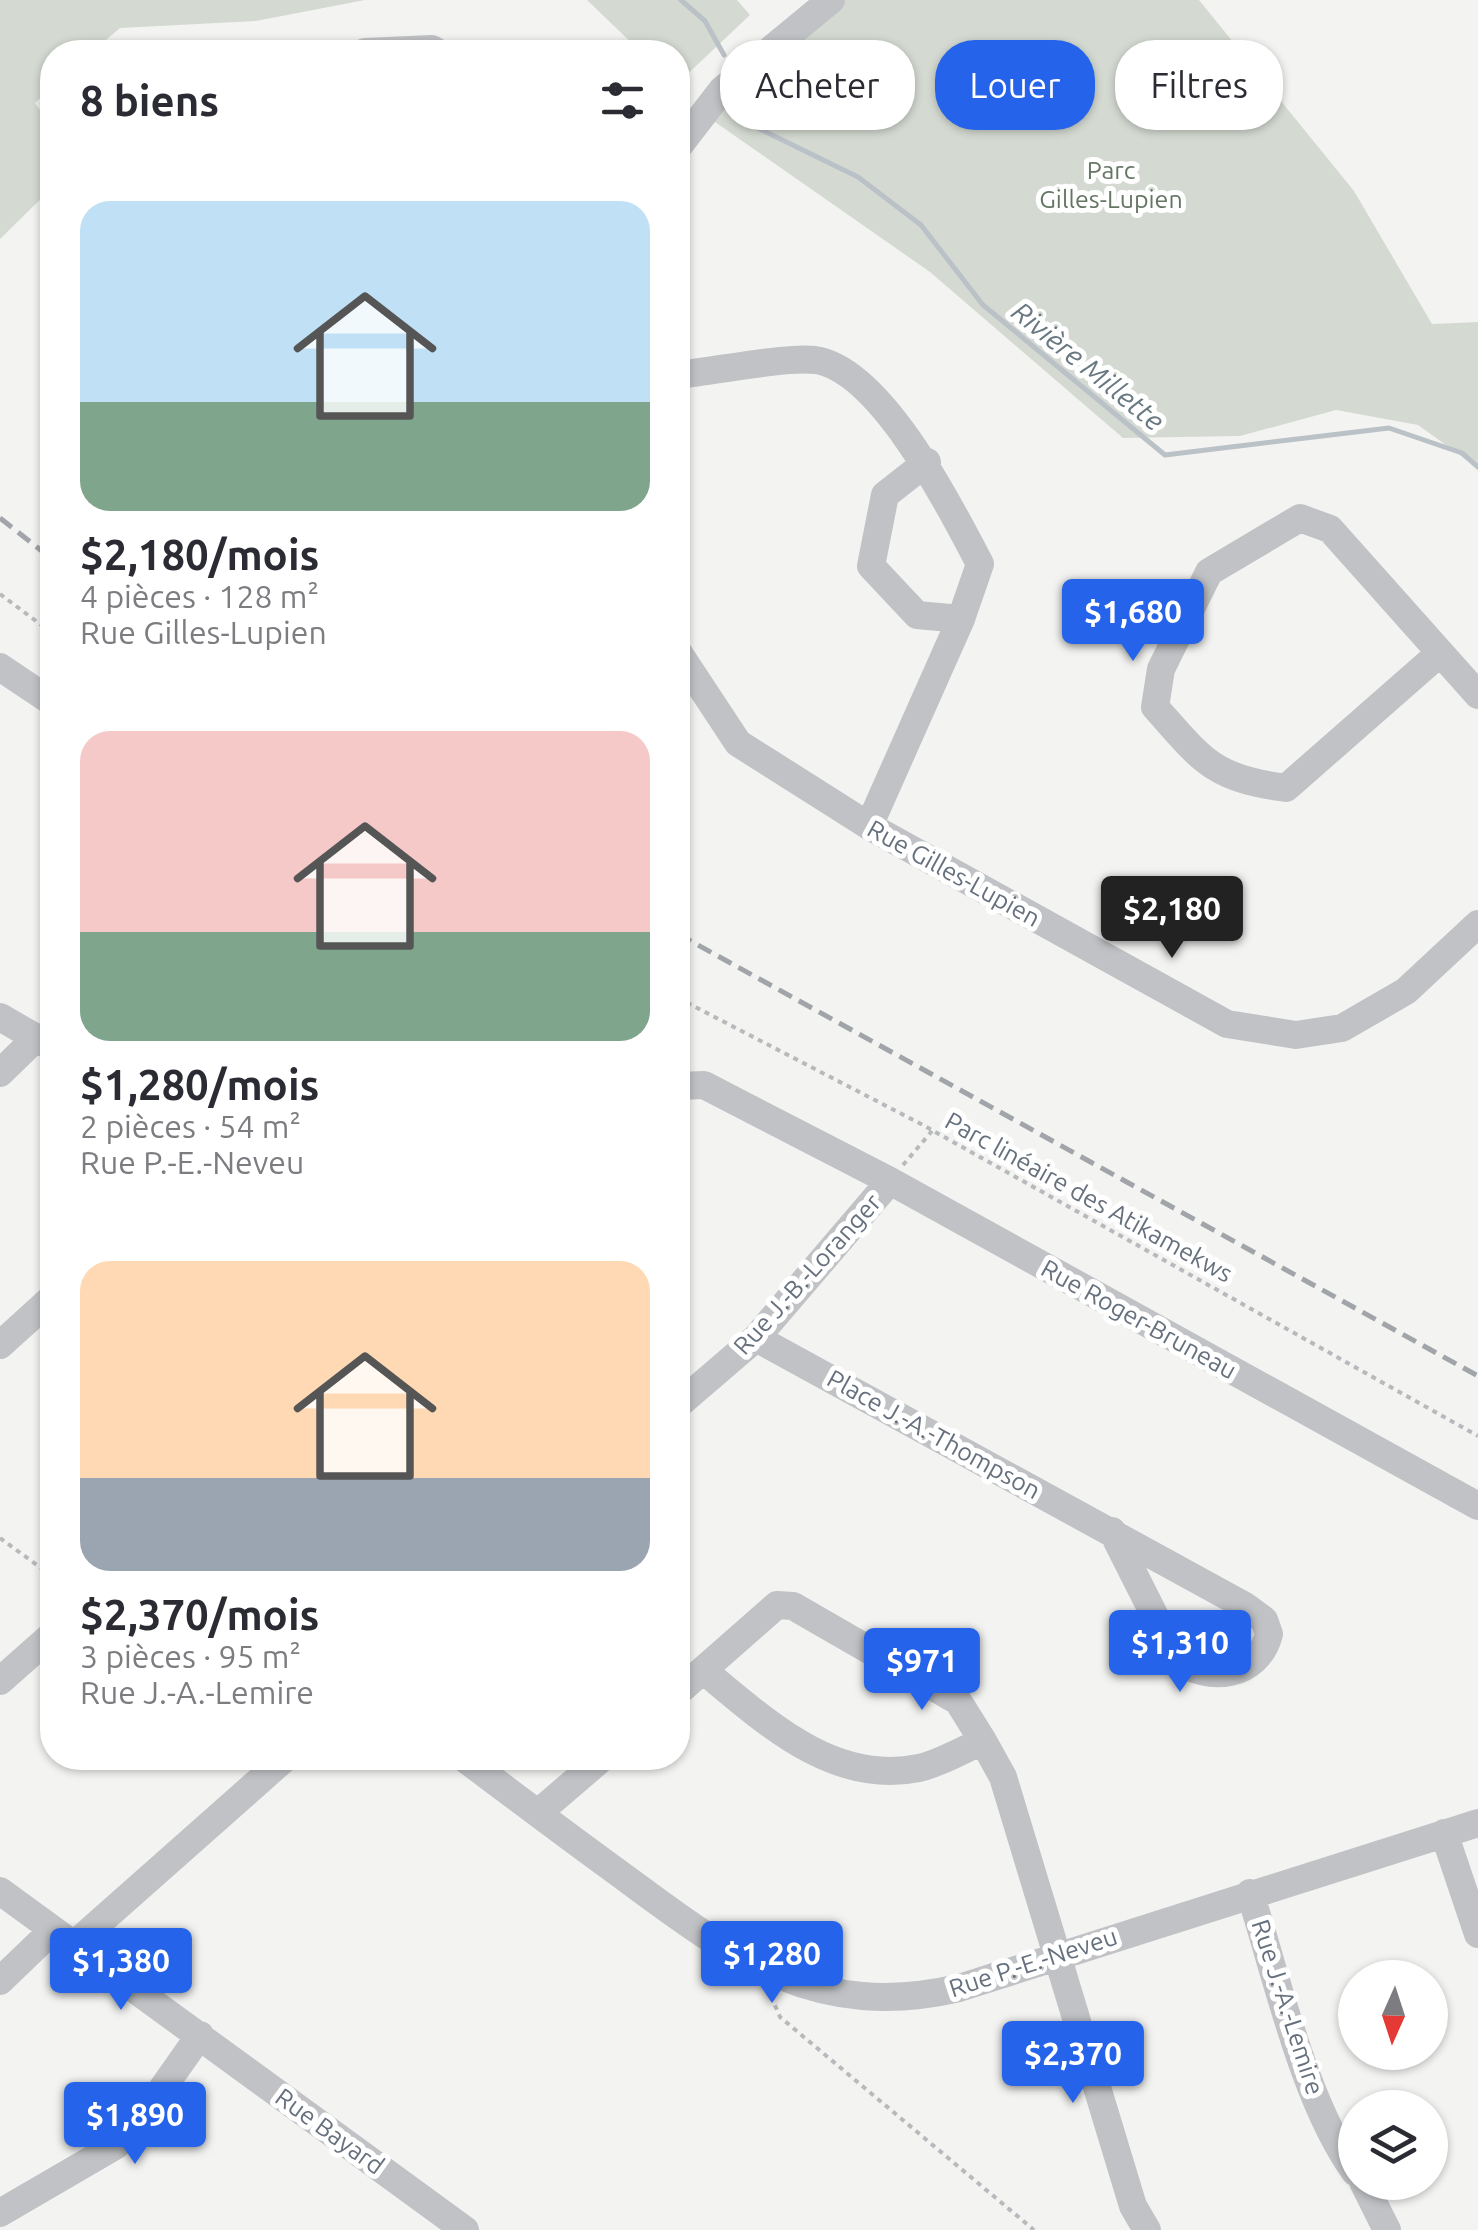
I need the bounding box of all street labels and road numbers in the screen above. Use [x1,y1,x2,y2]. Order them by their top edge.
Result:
street label: Rue Gilles-Lupien [863,814,1045,932]
street label: Parc linéaire des Atikamekws [941,1106,1237,1288]
street label: Rue J.-B.-Loranger [728,1188,887,1360]
street label: Rue Roger-Bruneau [1037,1254,1241,1384]
street label: Place J.-A.-Thompson [823,1364,1045,1504]
street label: Rue J.-A.-Lemire [1246,1916,1330,2098]
street label: Rue P.-E.-Neveu [945,1922,1121,2002]
street label: Rue Bayard [270,2082,390,2180]

